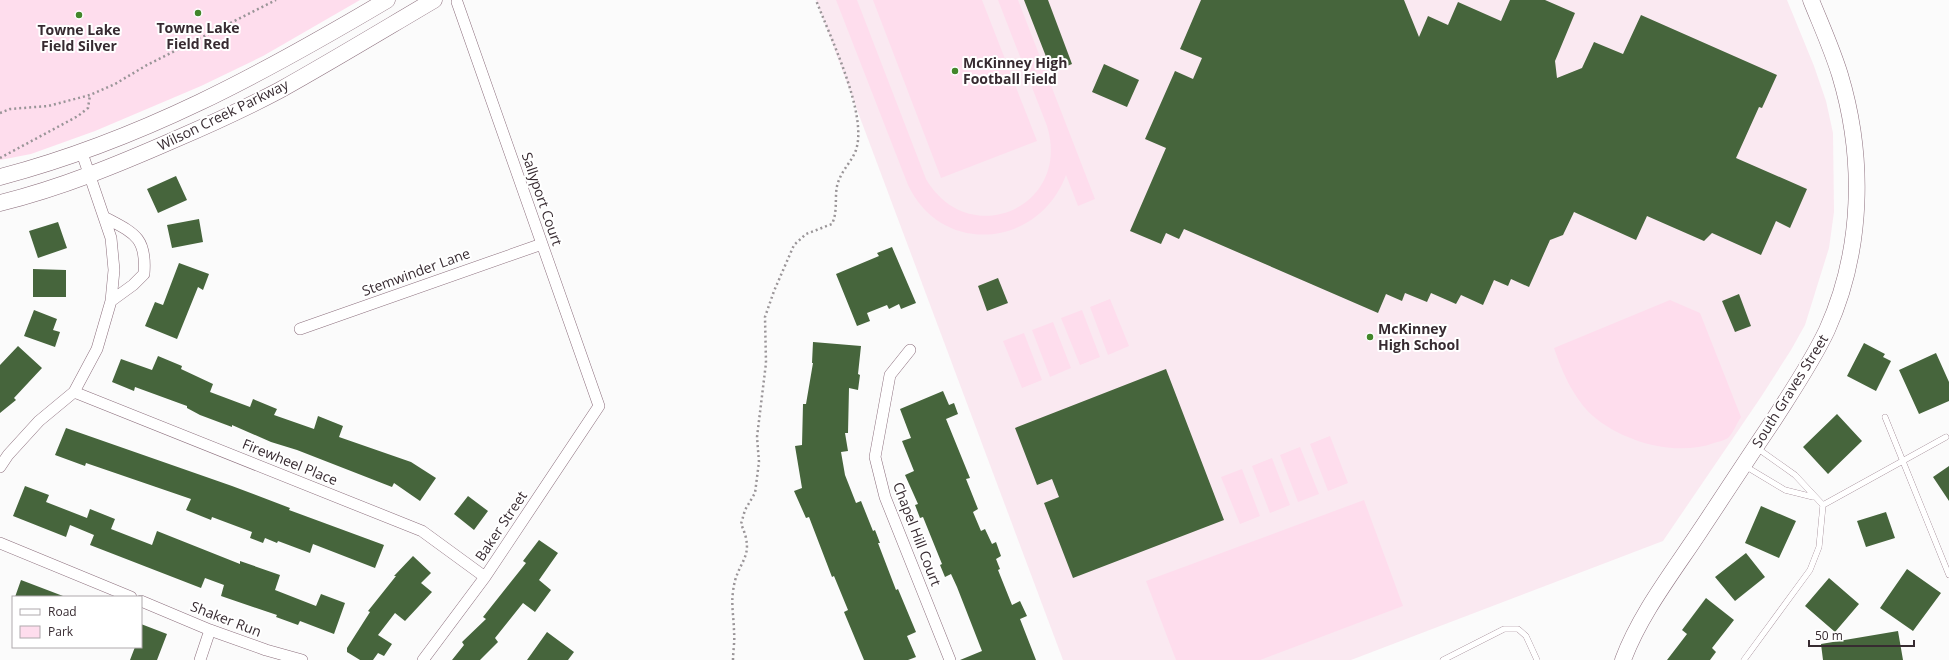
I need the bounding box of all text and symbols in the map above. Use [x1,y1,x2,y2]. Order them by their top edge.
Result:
marker: Towne Lake Field Red [193,8,203,18]
marker: Towne Lake Field Silver [74,10,84,20]
place label: Towne Lake Field Red [156,18,240,53]
place label: Towne Lake Field Silver [37,20,121,55]
place label: McKinney High Football Field [963,53,1067,88]
marker: McKinney High Football Field [950,66,960,76]
street label: Wilson Creek Parkway [154,74,292,155]
street label: Sallyport Court [518,150,567,248]
street label: Stemwinder Lane [359,243,473,300]
place label: McKinney High School [1378,319,1459,354]
street label: South Graves Street [1747,331,1832,451]
marker: McKinney High School [1365,332,1375,342]
street label: Firewheel Place [240,434,341,489]
street label: Chapel Hill Court [889,479,946,589]
street label: Baker Street [470,487,531,564]
legend [12,596,142,648]
street label: Shaker Run [188,596,264,641]
text: Road [48,603,77,620]
scale bar [1809,622,1914,648]
text: Park [48,623,74,640]
text: 50 m [1815,627,1843,644]

